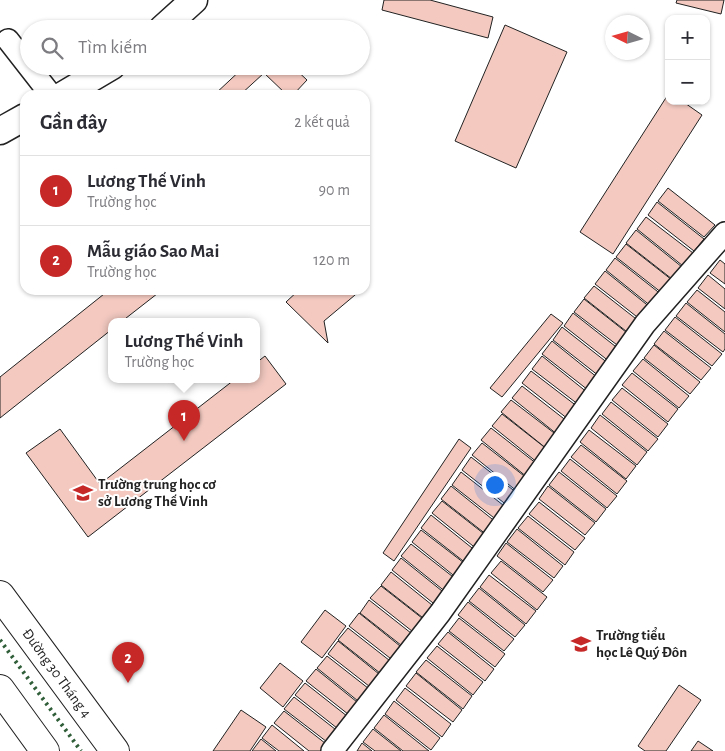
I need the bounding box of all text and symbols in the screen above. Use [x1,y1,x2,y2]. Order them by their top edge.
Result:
north arrow [605,15,650,60]
map controls [665,15,710,105]
button: + [665,15,710,60]
search box [20,20,370,75]
icon: search [38,34,66,62]
text: Tìm kiếm [78,38,147,57]
button: − [665,60,710,105]
text: Gần đây [40,112,107,133]
text: 2 kết quả [294,114,350,130]
text: Lương Thế Vinh [87,172,206,191]
text: 1 [53,182,59,198]
text: 90 m [319,182,350,198]
text: Trường học [87,194,156,210]
text: Mẫu giáo Sao Mai [87,242,219,261]
text: 2 [52,252,60,268]
text: 120 m [313,252,350,268]
text: Trường học [87,264,156,280]
popup [108,318,260,383]
text: Lương Thế Vinh [125,332,243,351]
text: Trường học [125,354,194,370]
pin: 1 [168,400,200,441]
your location [482,472,508,498]
place label: Trường trung học cơ sở Lương Thế Vinh [98,477,216,509]
school or university icon: Trường trung học cơ sở Lương Thế Vinh [72,482,94,504]
street label: Đường 30 Tháng 4 [19,626,94,721]
place label: Trường tiểu học Lê Quý Đôn [596,627,687,660]
school or university icon: Trường tiểu học Lê Quý Đôn [570,633,592,655]
pin: 2 [112,642,144,683]

